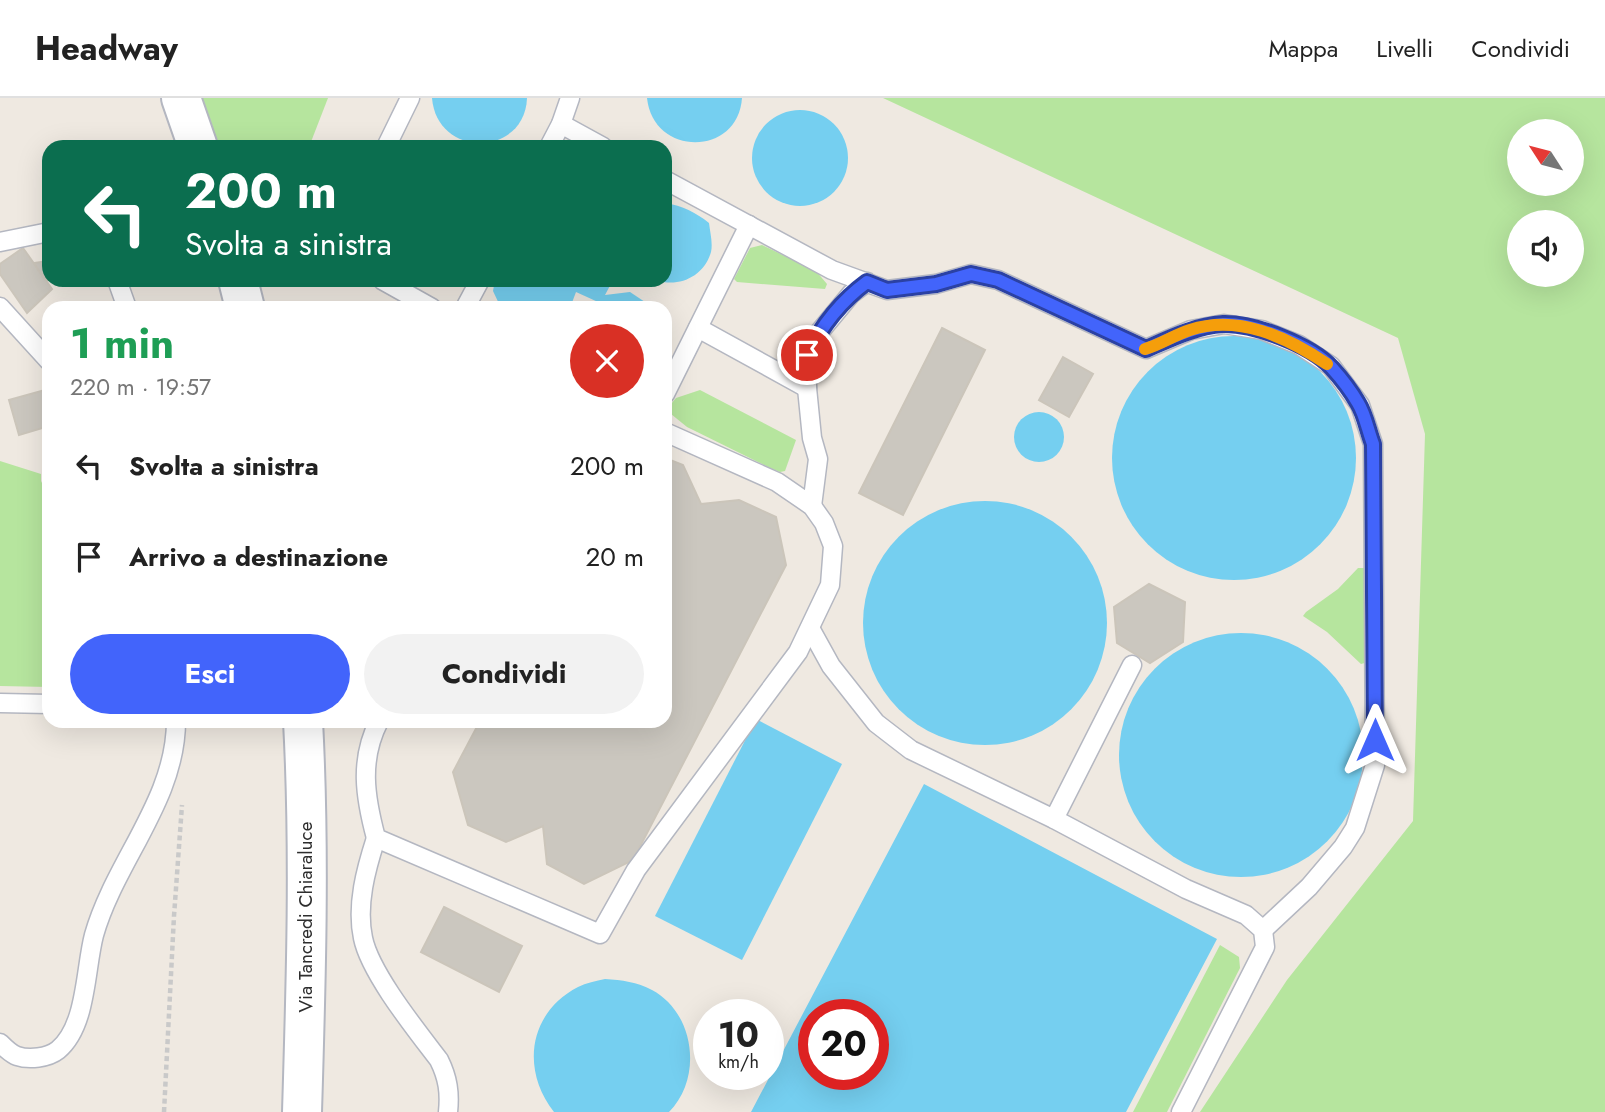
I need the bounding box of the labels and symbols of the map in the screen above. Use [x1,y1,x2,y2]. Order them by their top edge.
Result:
north arrow [1507,119,1584,196]
pin [777,325,837,385]
position arrow [1338,703,1412,777]
street label: Via Tancredi Chiaraluce [292,821,319,1012]
speed limit sign: 20 [798,999,889,1090]

